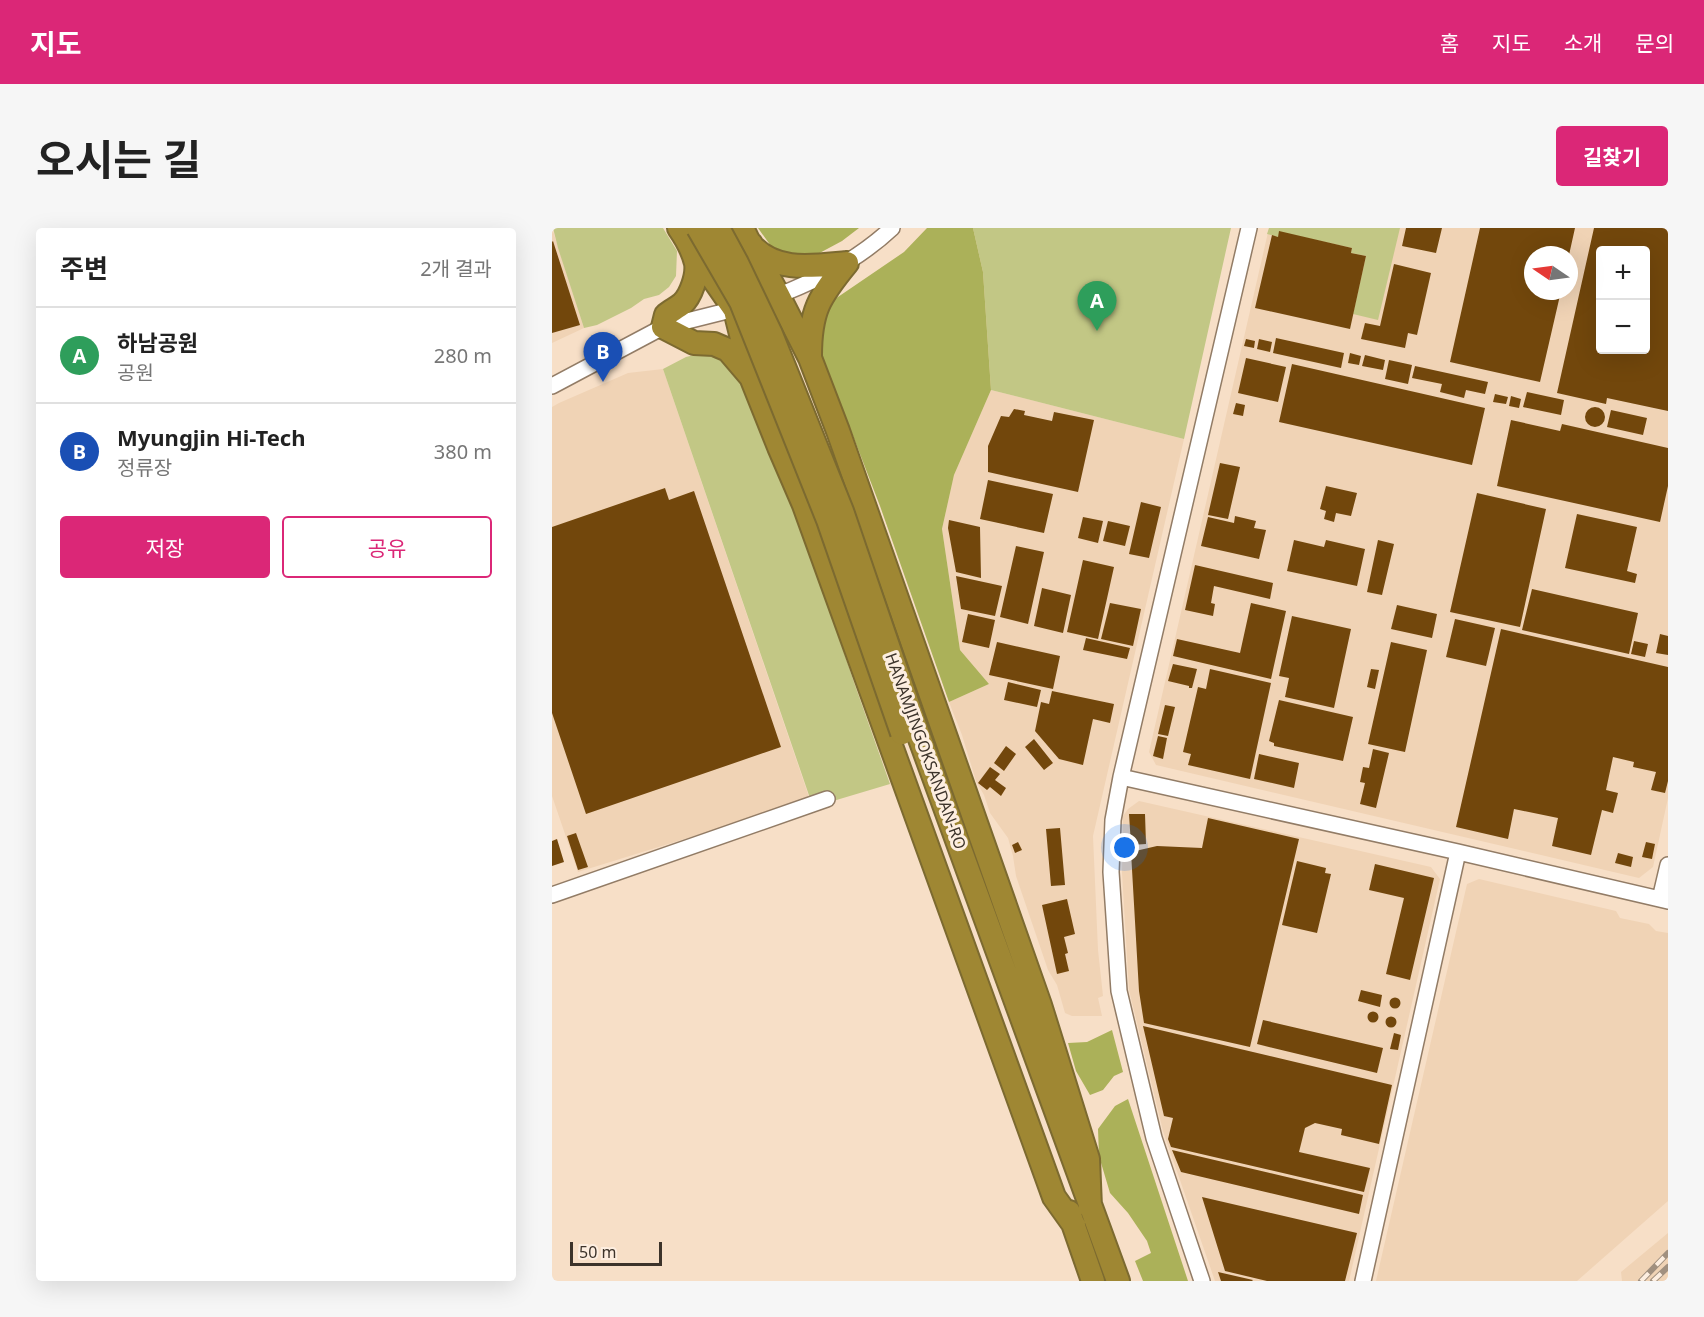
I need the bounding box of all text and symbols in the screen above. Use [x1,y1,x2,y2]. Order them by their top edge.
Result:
text: 지도 [30,24,82,62]
text: 홈 [1440,29,1459,57]
text: 지도 [1492,29,1531,57]
text: 소개 [1564,29,1602,57]
text: 문의 [1635,29,1674,57]
button: 길찾기 [1556,126,1668,186]
text: 오시는 길 [36,130,201,187]
north arrow [1524,246,1578,300]
map controls [1596,246,1650,354]
button: + [1596,246,1650,300]
text: 주변 [60,250,108,286]
text: 2개 결과 [420,255,492,282]
pin: A [1078,282,1116,331]
button: − [1596,300,1650,354]
text: 하남공원 [117,327,198,357]
pin: B [584,332,622,382]
text: A [73,342,86,369]
text: 280 m [434,342,492,369]
text: 공원 [117,359,154,386]
text: Myungjin Hi-Tech [117,422,305,452]
text: B [73,438,86,465]
text: 380 m [434,438,492,465]
text: 정류장 [117,454,172,481]
button: 저장 [60,516,270,578]
button: 공유 [282,516,492,578]
street label: HANAMJINGOKSANDAN-RO [880,650,972,852]
your location [1110,833,1139,862]
scale bar [570,1239,662,1266]
text: 50 m [579,1241,616,1263]

